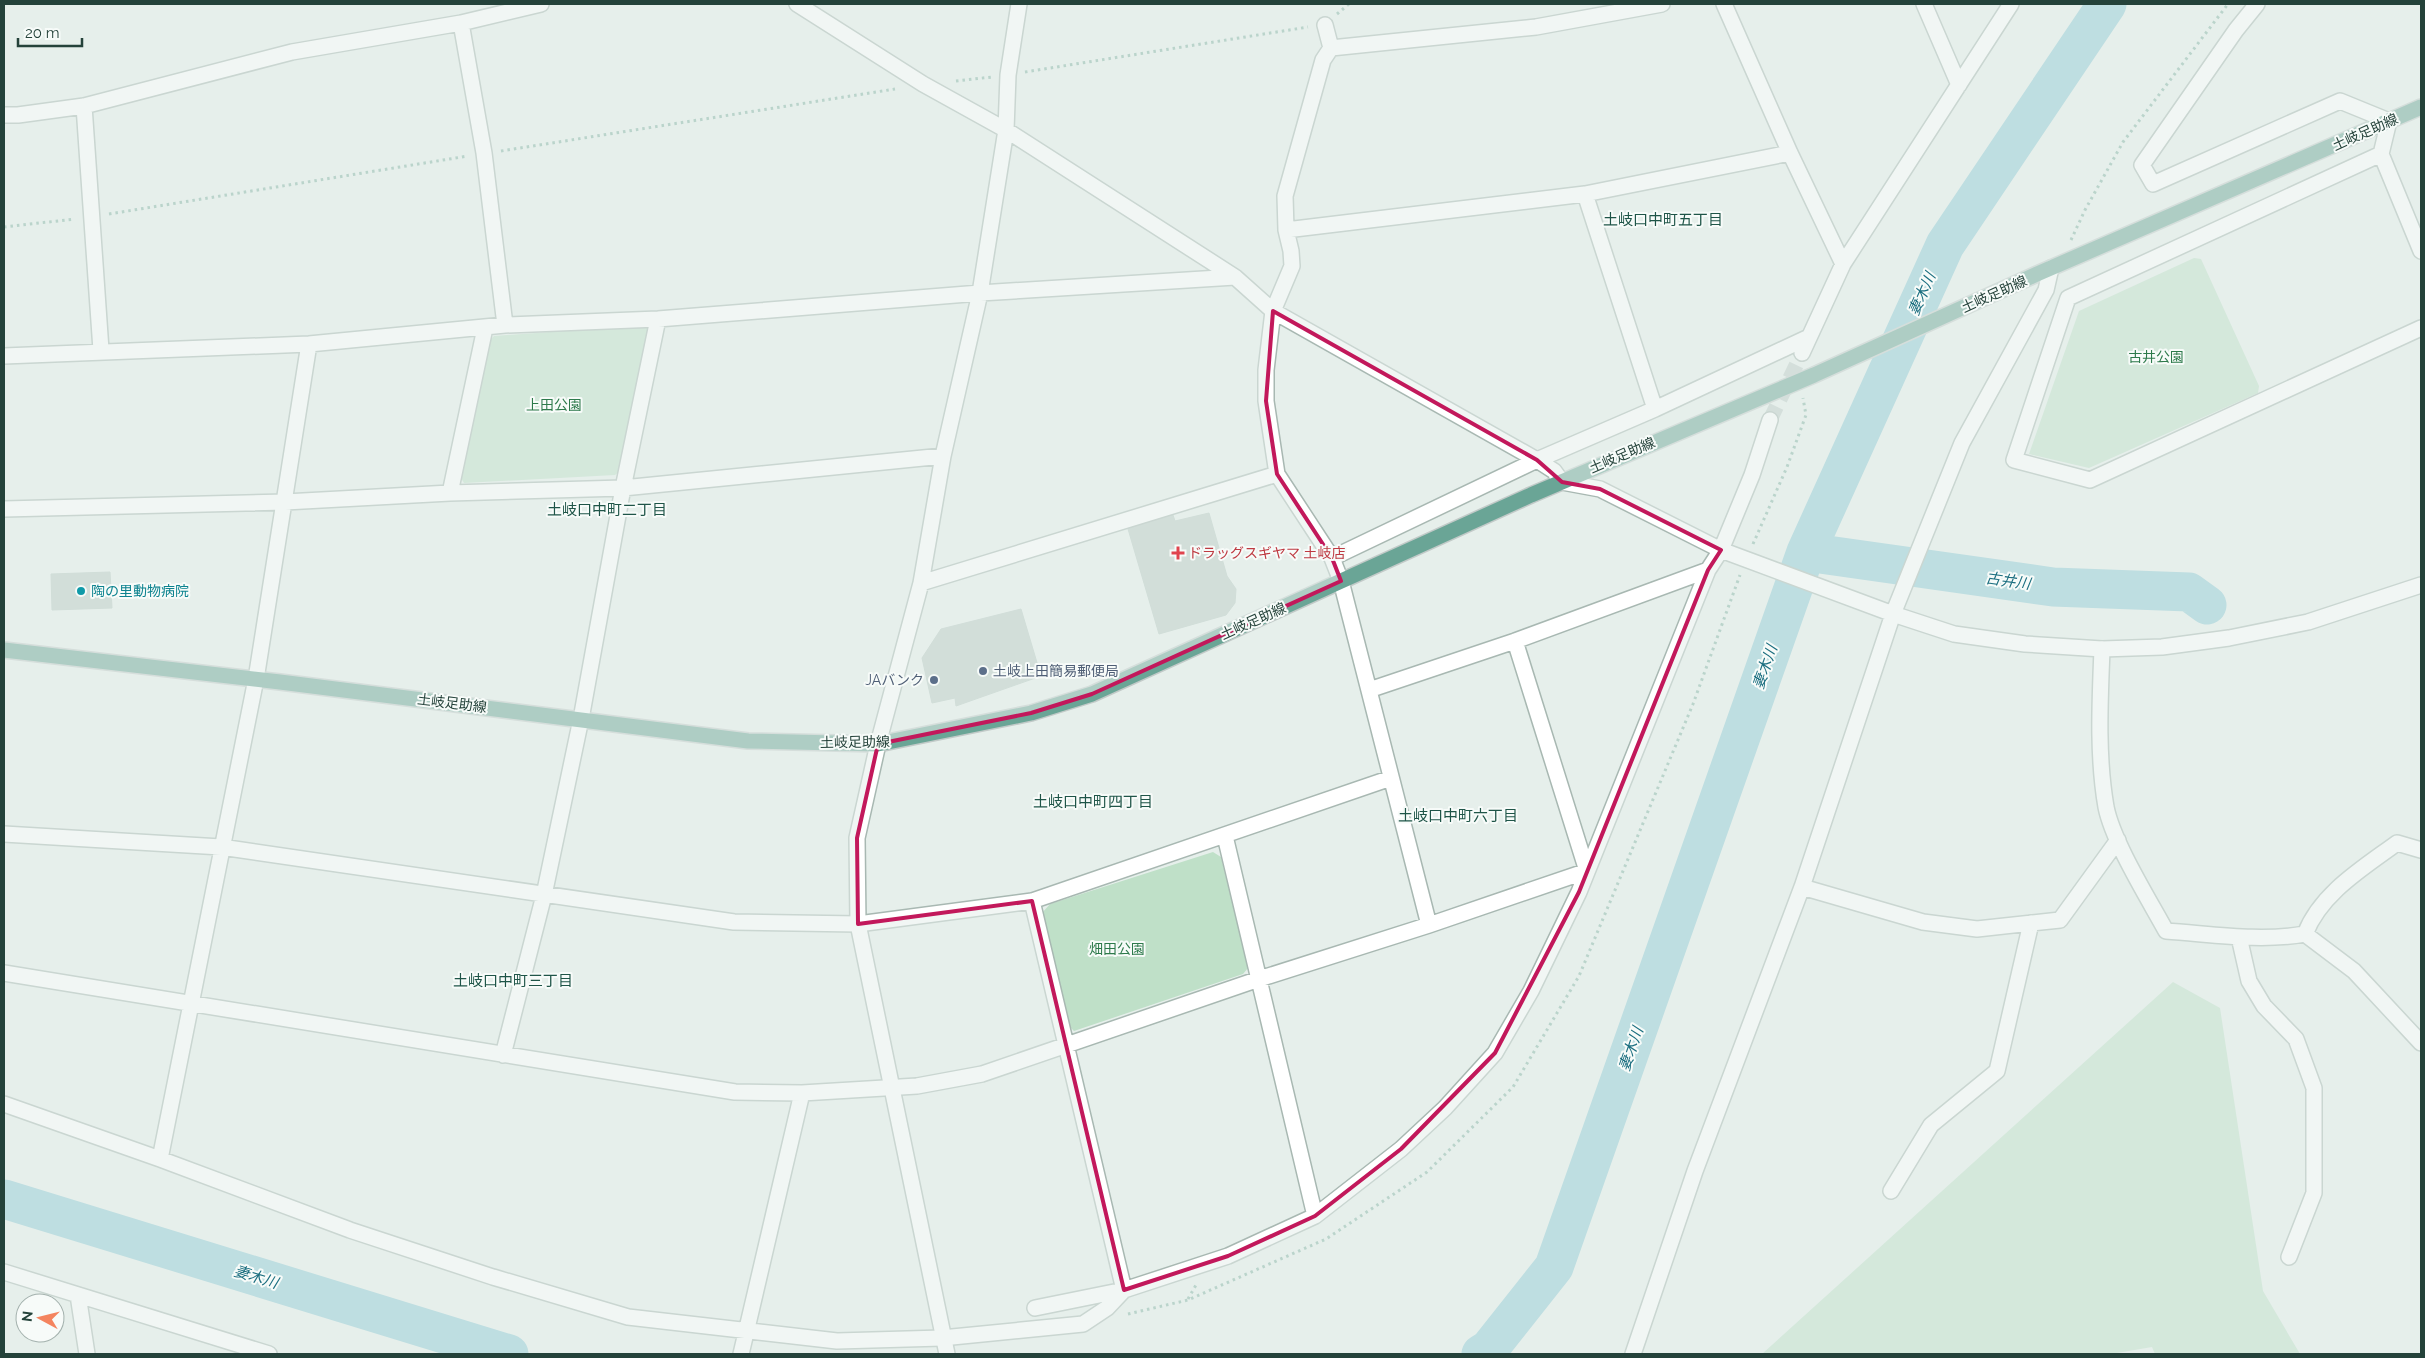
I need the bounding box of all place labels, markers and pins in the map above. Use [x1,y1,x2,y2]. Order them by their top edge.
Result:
place label: ドラッグスギヤマ 土岐店 [1188,545,1346,561]
marker: ドラッグスギヤマ 土岐店 [1172,547,1184,559]
place label: 陶の里動物病院 [91,583,189,599]
marker: 陶の里動物病院 [75,585,87,597]
place label: 土岐上田簡易郵便局 [993,663,1119,679]
marker: 土岐上田簡易郵便局 [977,665,989,677]
place label: JAバンク [865,672,924,688]
marker: JAバンク [928,674,940,686]

